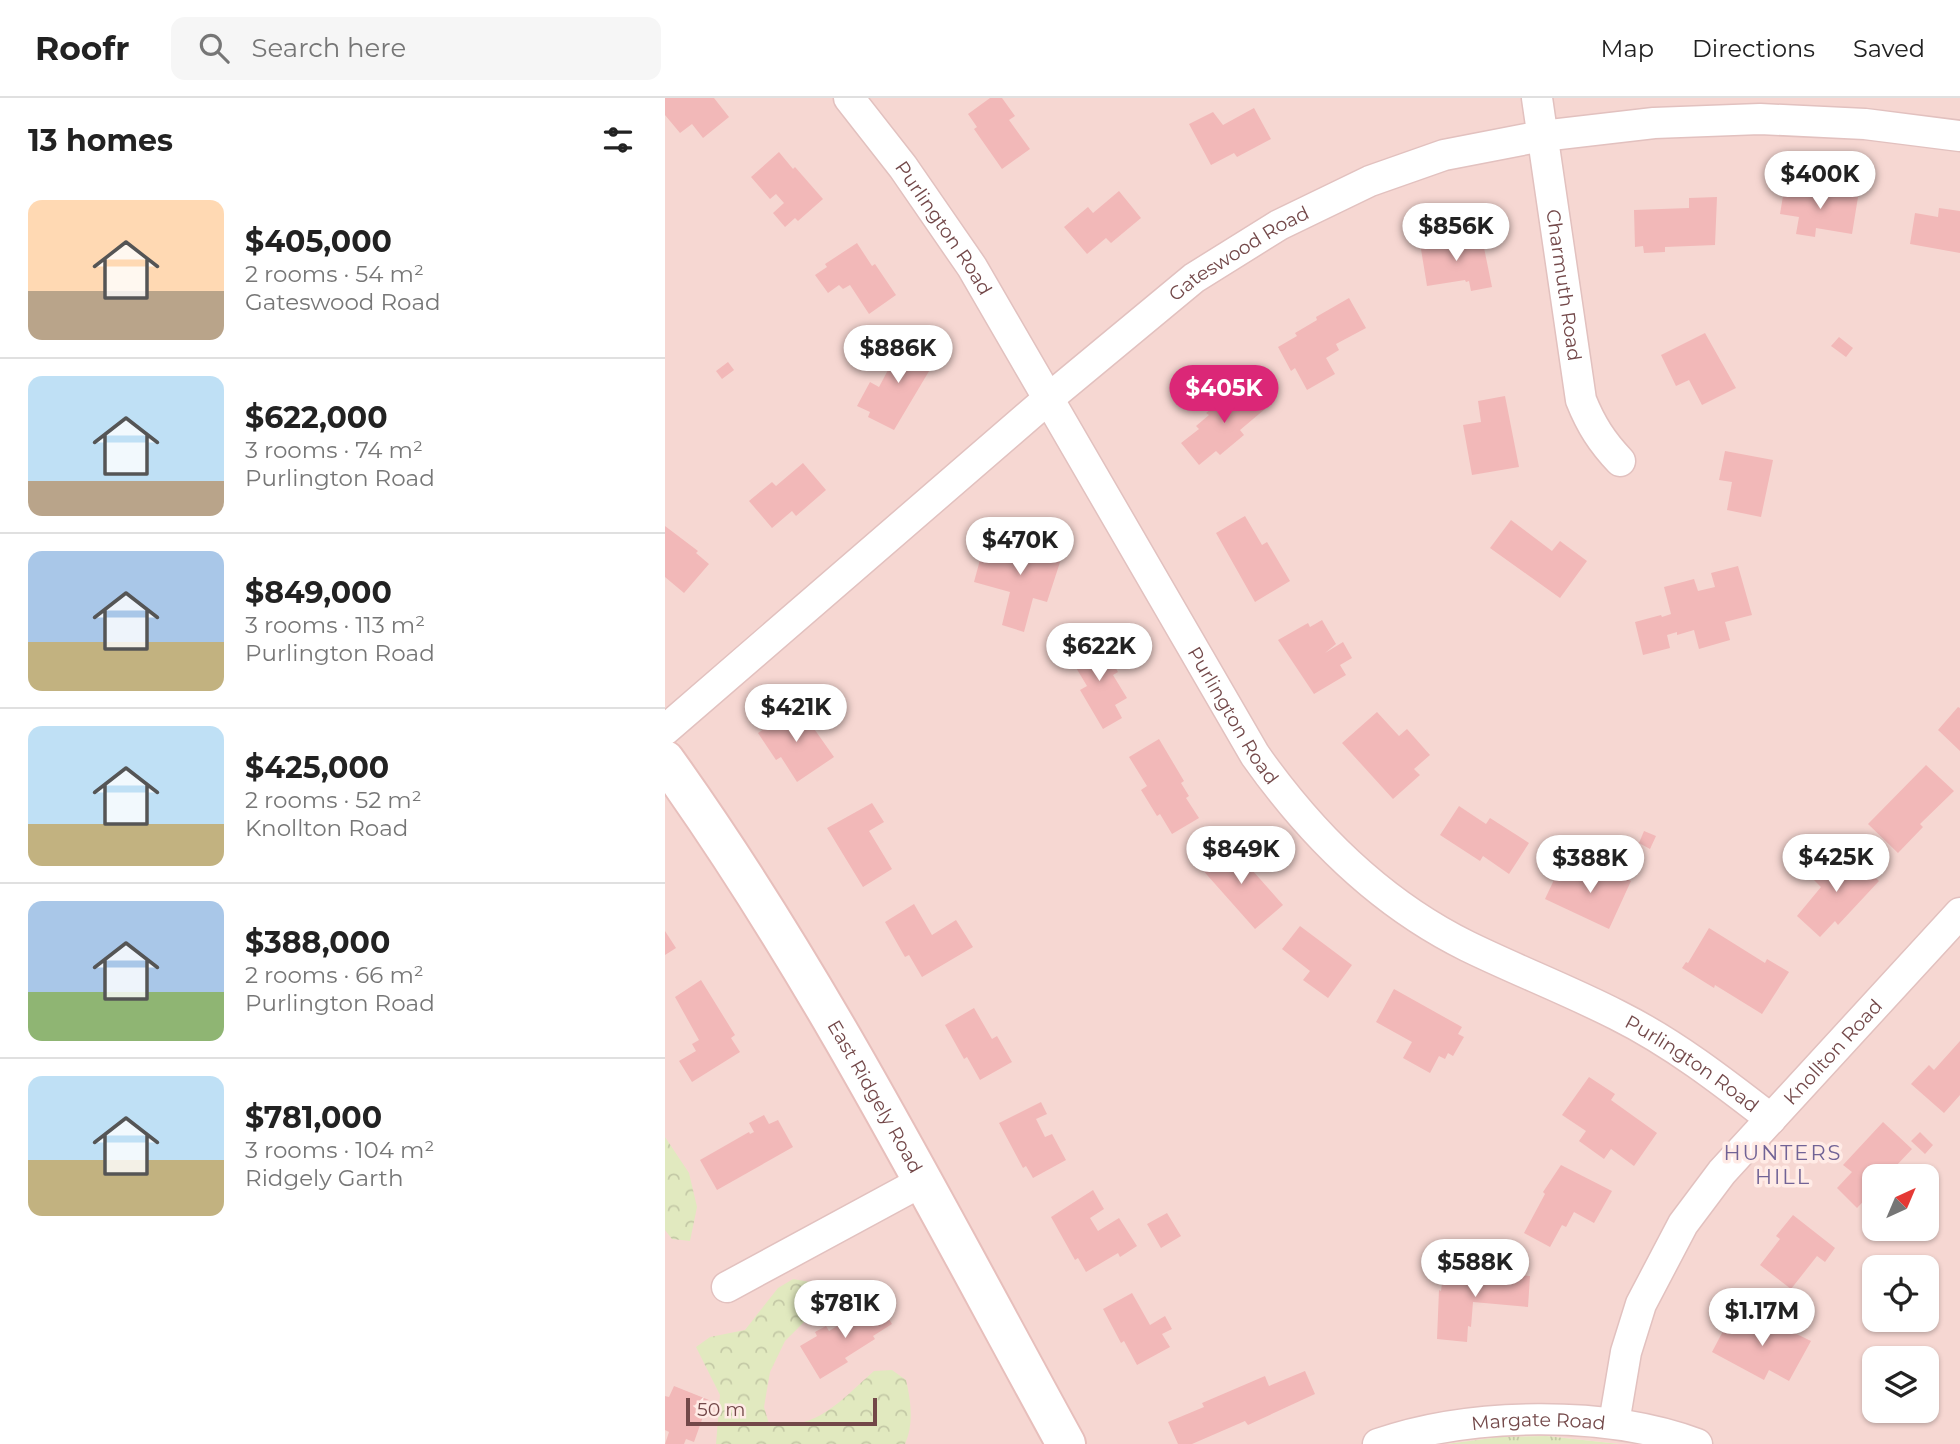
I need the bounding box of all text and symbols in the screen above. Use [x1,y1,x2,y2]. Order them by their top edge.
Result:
search box [171,17,661,80]
text: Roofr [35,28,129,68]
icon: search [195,29,233,67]
text: Search here [251,32,406,64]
text: Map [1601,34,1654,63]
text: Directions [1692,34,1815,63]
text: Saved [1853,34,1925,63]
icon: filters [599,121,637,159]
text: 13 homes [28,122,173,159]
pin: $400K [1771,152,1869,211]
street label: Purlington Road [890,157,997,299]
text: $400K [1780,160,1860,188]
street label: Gateswood Road [1164,201,1313,306]
pin: $856K [1407,204,1505,263]
street label: Charmuth Road [1541,208,1586,363]
text: $856K [1418,212,1494,240]
text: $405,000 [245,223,392,260]
icon: home [84,228,168,312]
text: 2 rooms · 54 m² [245,260,424,288]
text: Gateswood Road [245,288,441,316]
pin: $886K [849,326,947,385]
text: $886K [860,334,936,362]
pin: $405K [1175,366,1273,425]
text: $405K [1185,374,1263,402]
text: $622,000 [245,399,388,436]
icon: home [84,404,168,488]
text: 3 rooms · 74 m² [245,436,423,464]
text: Purlington Road [245,464,435,492]
pin: $470K [971,518,1069,577]
text: $470K [982,526,1058,554]
text: $849,000 [245,574,392,611]
icon: home [84,579,168,663]
text: 3 rooms · 113 m² [245,611,425,639]
pin: $622K [1050,624,1148,683]
text: $622K [1062,632,1136,660]
text: Purlington Road [245,639,435,667]
street label: Purlington Road [1183,642,1283,789]
pin: $421K [747,684,845,744]
text: $421K [761,693,831,721]
text: $425,000 [245,749,389,786]
icon: home [84,754,168,838]
text: 2 rooms · 52 m² [245,786,422,814]
text: Knollton Road [245,814,408,842]
pin: $849K [1192,826,1290,886]
pin: $425K [1787,834,1885,894]
text: $849K [1202,835,1280,863]
pin: $388K [1541,836,1639,895]
text: $425K [1798,843,1874,871]
text: $388K [1552,844,1628,872]
text: $388,000 [245,924,390,961]
icon: home [84,929,168,1013]
text: 2 rooms · 66 m² [245,961,424,989]
text: Purlington Road [245,989,435,1017]
street label: Knollton Road [1779,995,1887,1110]
street label: Purlington Road [1621,1010,1763,1117]
street label: East Ridgely Road [823,1016,927,1177]
text: $781,000 [245,1099,382,1136]
icon: home [84,1104,168,1188]
text: 3 rooms · 104 m² [245,1136,434,1164]
district label: HUNTERS HILL [1724,1140,1842,1189]
text: Ridgely Garth [245,1164,403,1192]
north arrow [1862,1164,1939,1241]
map controls [1862,1164,1939,1423]
pin: $588K [1426,1240,1524,1299]
text: $588K [1437,1248,1513,1276]
button: locate [1862,1255,1939,1332]
pin: $781K [796,1280,894,1340]
pin: $1.17M [1705,1288,1819,1348]
text: $781K [810,1289,880,1317]
text: $1.17M [1725,1297,1799,1325]
button: layers [1862,1346,1939,1423]
scale bar [686,1395,877,1427]
text: 50 m [697,1398,745,1421]
street label: Margate Road [1470,1408,1607,1435]

